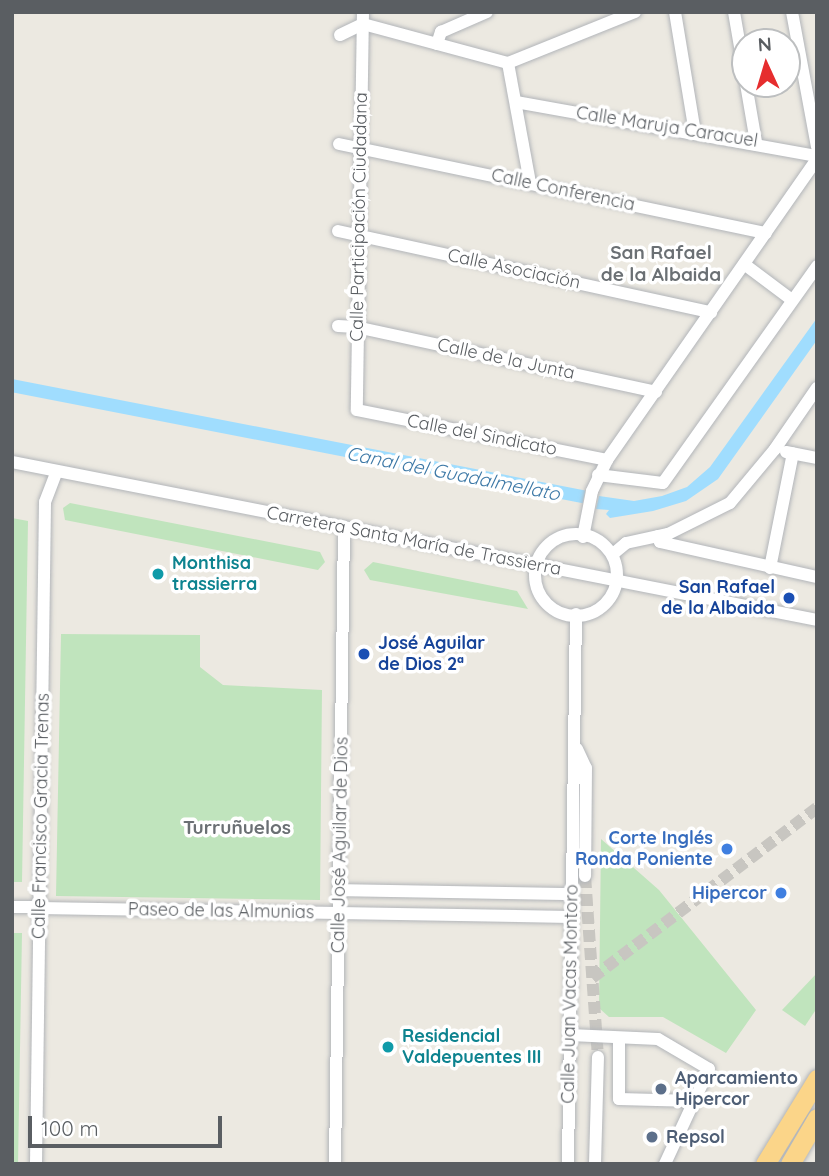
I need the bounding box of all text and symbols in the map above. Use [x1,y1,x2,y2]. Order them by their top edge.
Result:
north arrow [731,28,801,98]
text: N [757,32,772,57]
street label: Calle Participación Ciudadana [346,92,372,342]
street label: Calle Maruja Caracuel [575,102,759,152]
street label: Calle Conferencia [489,164,637,216]
district label: San Rafael de la Albaida [601,242,721,286]
street label: Calle Asociación [446,244,582,294]
street label: Calle de la Junta [435,334,577,384]
street label: Calle del Sindicato [405,410,559,460]
water label: Canal del Guadalmellato [344,442,562,506]
street label: Carretera Santa María de Trassierra [265,502,563,580]
place label: Monthisa trassierra [172,553,257,596]
marker: Monthisa trassierra [150,566,166,582]
place label: San Rafael de la Albaida [661,577,775,620]
marker: San Rafael de la Albaida [781,590,797,606]
place label: José Aguilar de Dios 2ª [378,633,485,676]
marker: José Aguilar de Dios 2ª [356,646,372,662]
street label: Calle Francisco Gracia Trenas [28,693,54,939]
street label: Calle José Aguilar de Dios [327,737,353,953]
district label: Turruñuelos [183,817,291,839]
place label: Corte Inglés Ronda Poniente [575,828,713,870]
marker: Corte Inglés Ronda Poniente [719,841,735,857]
place label: Hipercor [692,882,767,904]
street label: Calle Juan Vacas Montoro [557,884,583,1104]
marker: Hipercor [773,885,789,901]
street label: Paseo de las Almunias [128,899,314,923]
place label: Residencial Valdepuentes III [402,1026,542,1068]
marker: Residencial Valdepuentes III [380,1039,396,1055]
place label: Aparcamiento Hipercor [675,1068,798,1110]
marker: Aparcamiento Hipercor [653,1081,669,1097]
scale bar [32,1102,226,1146]
text: 100 m [41,1115,99,1141]
place label: Repsol [666,1126,725,1148]
marker: Repsol [644,1129,660,1145]

